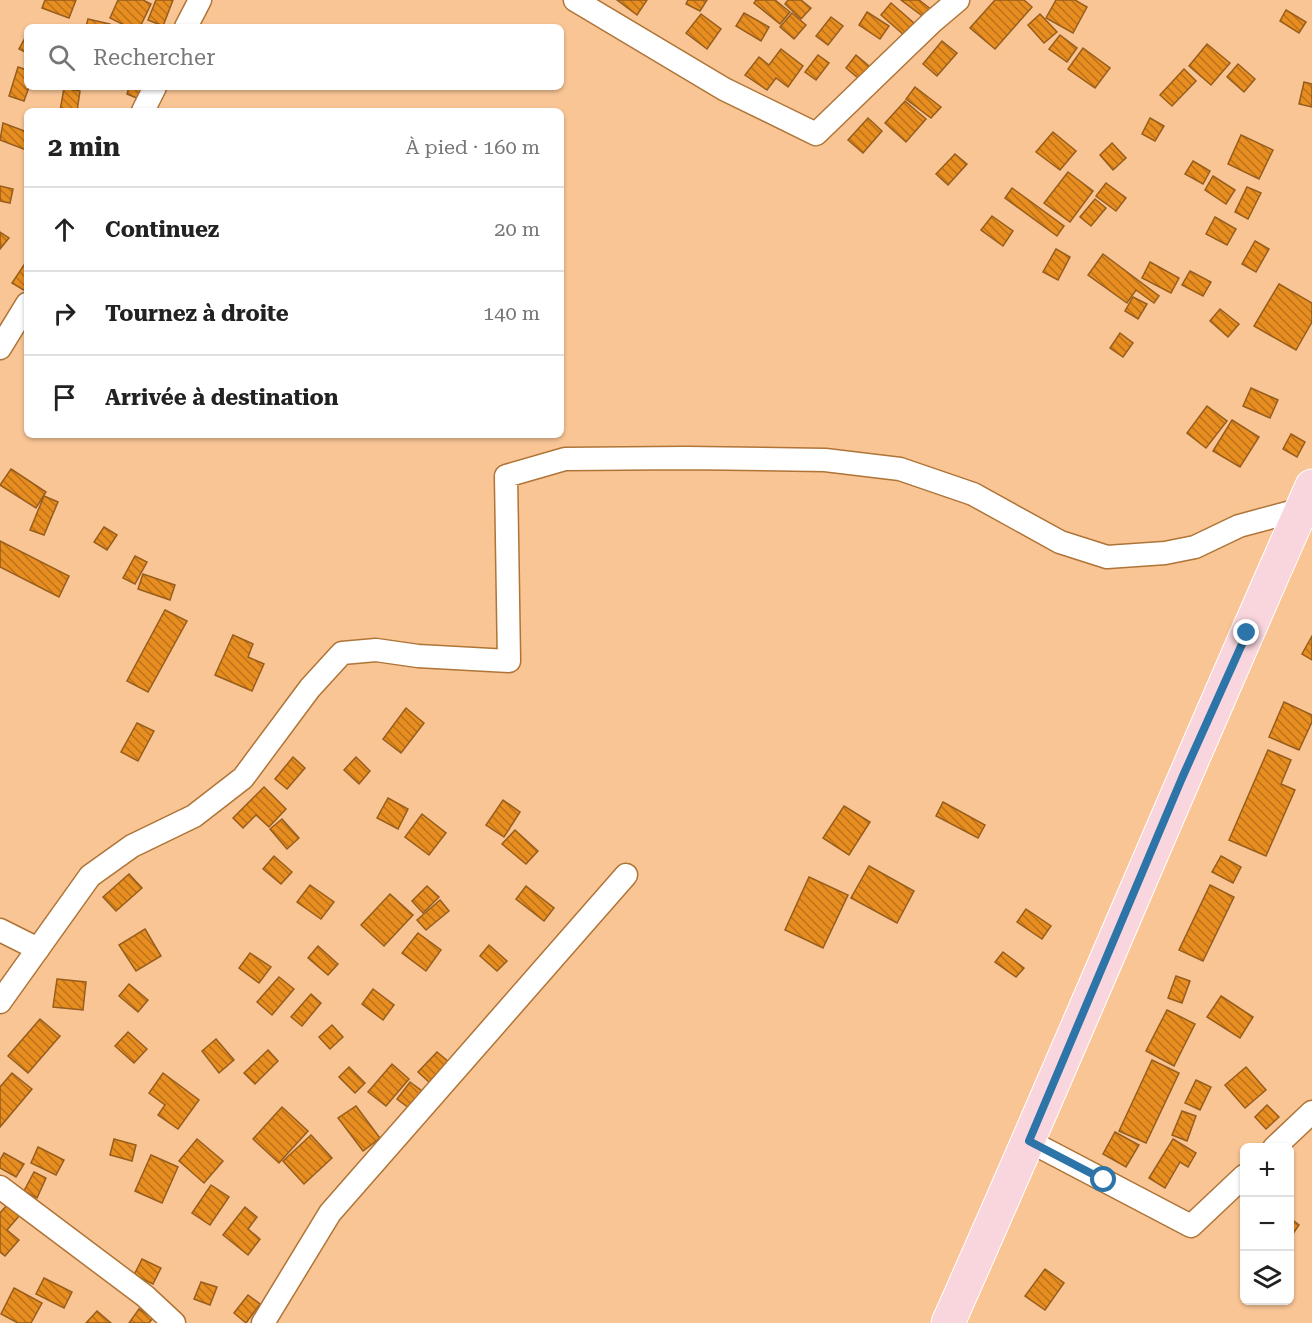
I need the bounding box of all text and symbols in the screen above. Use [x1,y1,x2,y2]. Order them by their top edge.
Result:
search box [24,24,564,90]
icon: search [45,41,78,74]
text: Rechercher [93,45,215,70]
text: 2 min [48,132,120,162]
text: À pied · 160 m [406,135,540,159]
icon: ahead [48,213,81,246]
text: Continuez [105,217,219,242]
text: 20 m [494,217,540,241]
icon: right [48,297,81,330]
text: Tournez à droite [105,301,289,326]
text: 140 m [483,301,540,325]
icon: arrive [48,381,81,414]
text: Arrivée à destination [105,385,339,410]
route end [1233,619,1259,645]
map controls [1240,1143,1294,1305]
button: + [1240,1143,1294,1197]
route start [1090,1166,1116,1192]
button: − [1240,1197,1294,1251]
button: layers [1240,1251,1294,1305]

